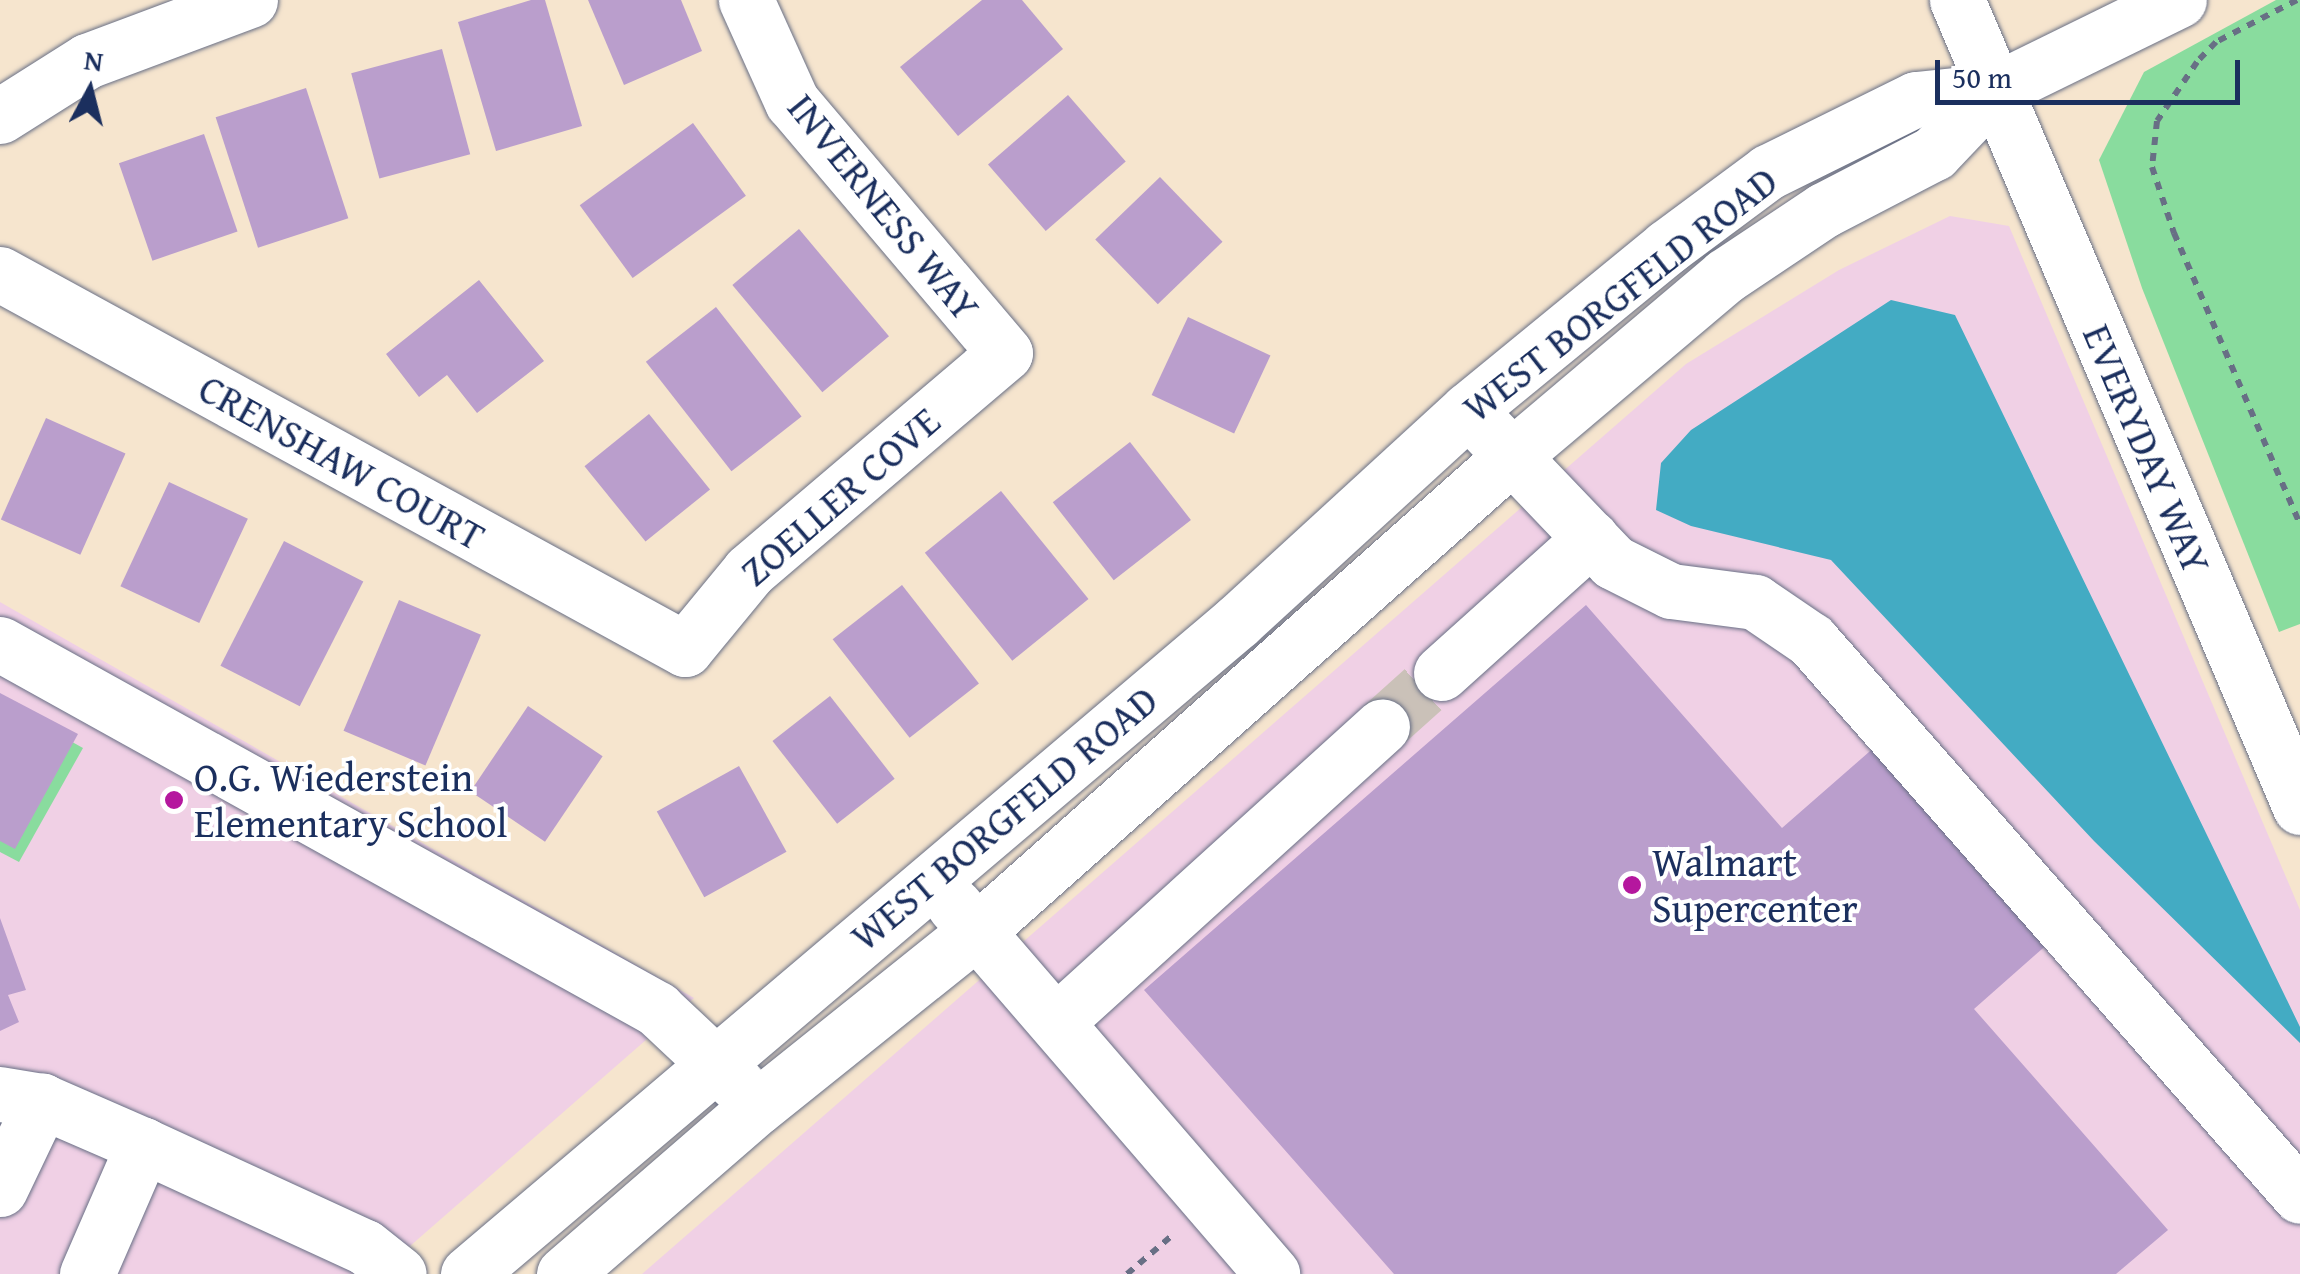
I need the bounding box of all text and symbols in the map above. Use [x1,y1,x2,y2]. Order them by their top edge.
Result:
text: N [82,38,106,81]
north arrow [40,40,140,140]
scale bar [1940,40,2245,102]
text: 50 m [1952,55,2012,99]
street label: INVERNESS WAY [778,84,990,330]
street label: WEST BORGFELD ROAD [1453,156,1787,432]
street label: EVERYDAY WAY [2073,317,2221,581]
street label: CRENSHAW COURT [191,364,493,560]
street label: ZOELLER COVE [731,397,949,595]
street label: WEST BORGFELD ROAD [841,676,1167,960]
place label: O.G. Wiederstein Elementary School [194,753,508,847]
marker: O.G. Wiederstein Elementary School [163,789,185,811]
place label: Walmart Supercenter [1652,838,1858,932]
marker: Walmart Supercenter [1621,874,1643,896]

